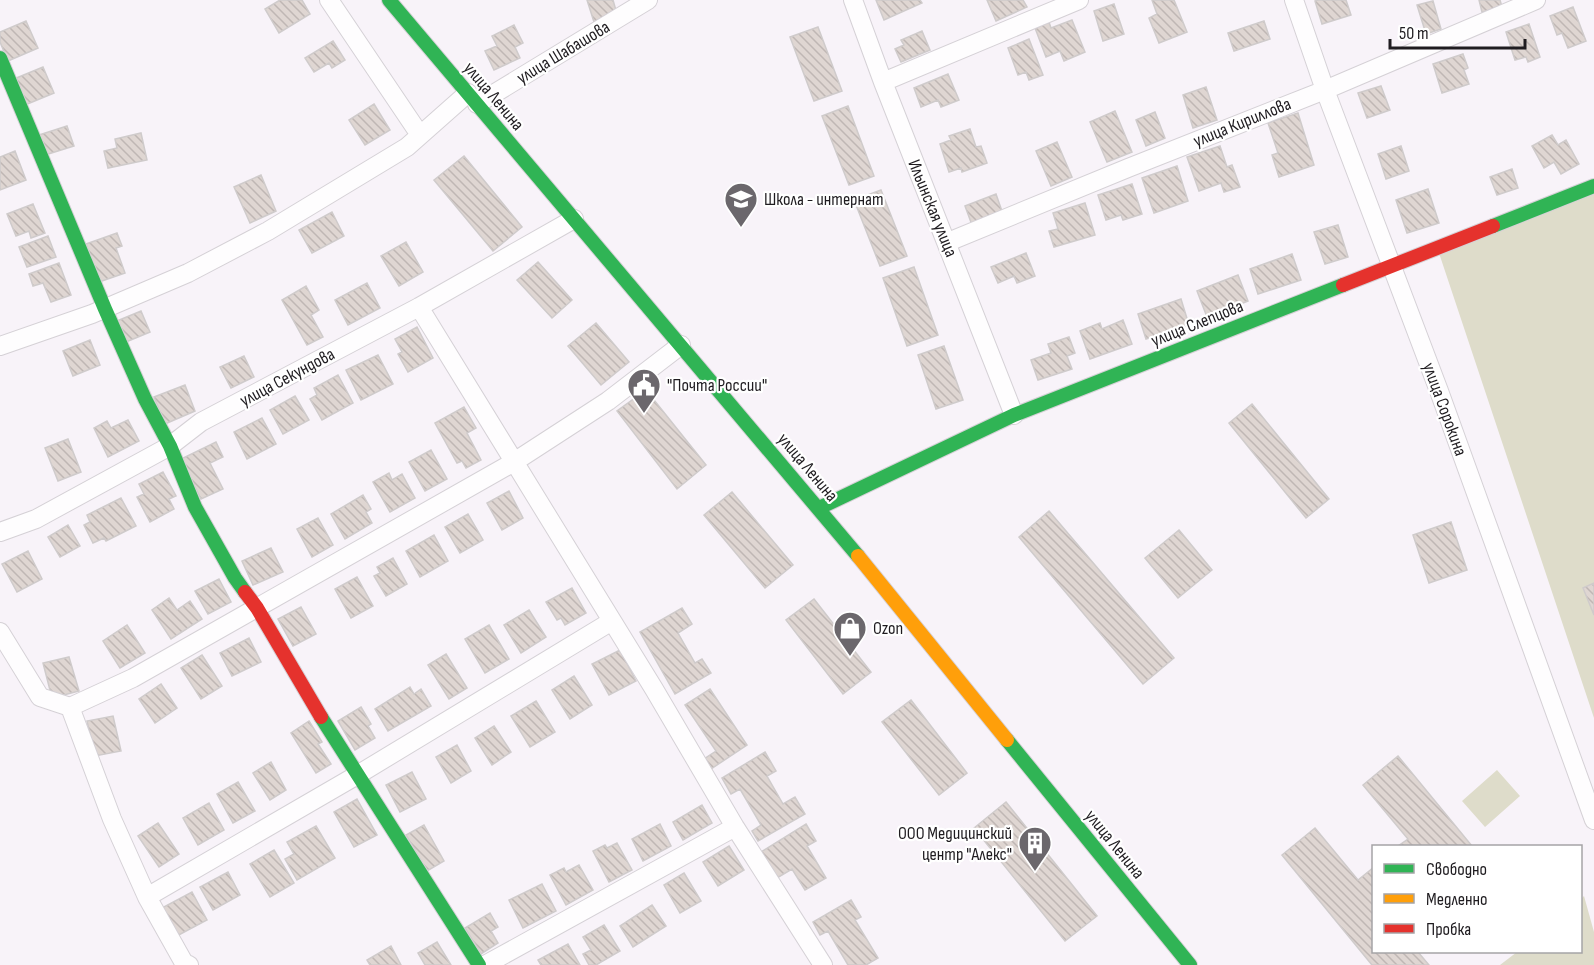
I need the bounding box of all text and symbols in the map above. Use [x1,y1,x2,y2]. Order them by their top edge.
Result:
scale bar [1390,12,1525,50]
street label: улица Шабашова [513,16,614,88]
text: 50 m [1399,23,1429,44]
street label: улица Ленина [459,58,528,135]
street label: улица Кириллова [1190,93,1294,152]
street label: Ильинская улица [903,156,962,260]
school or university icon: Школа - интернат [723,181,759,228]
place label: Школа - интернат [764,189,884,210]
street label: улица Слепцова [1148,295,1246,351]
street label: улица Секундова [236,344,338,411]
street label: улица Сорокина [1418,360,1471,459]
public building icon: "Почта России" [626,367,662,414]
place label: "Почта России" [667,375,767,396]
street label: улица Ленина [773,429,842,506]
shop icon: Ozon [832,610,868,657]
place label: Ozon [873,618,903,639]
street label: улица Ленина [1080,806,1149,883]
place label: ООО Медицинский центр "Алекс" [898,823,1012,865]
building icon: ООО Медицинский центр "Алекс" [1017,825,1053,872]
legend [1372,845,1582,953]
text: Свободно [1426,859,1487,880]
text: Медленно [1426,889,1488,910]
text: Пробка [1426,919,1471,940]

